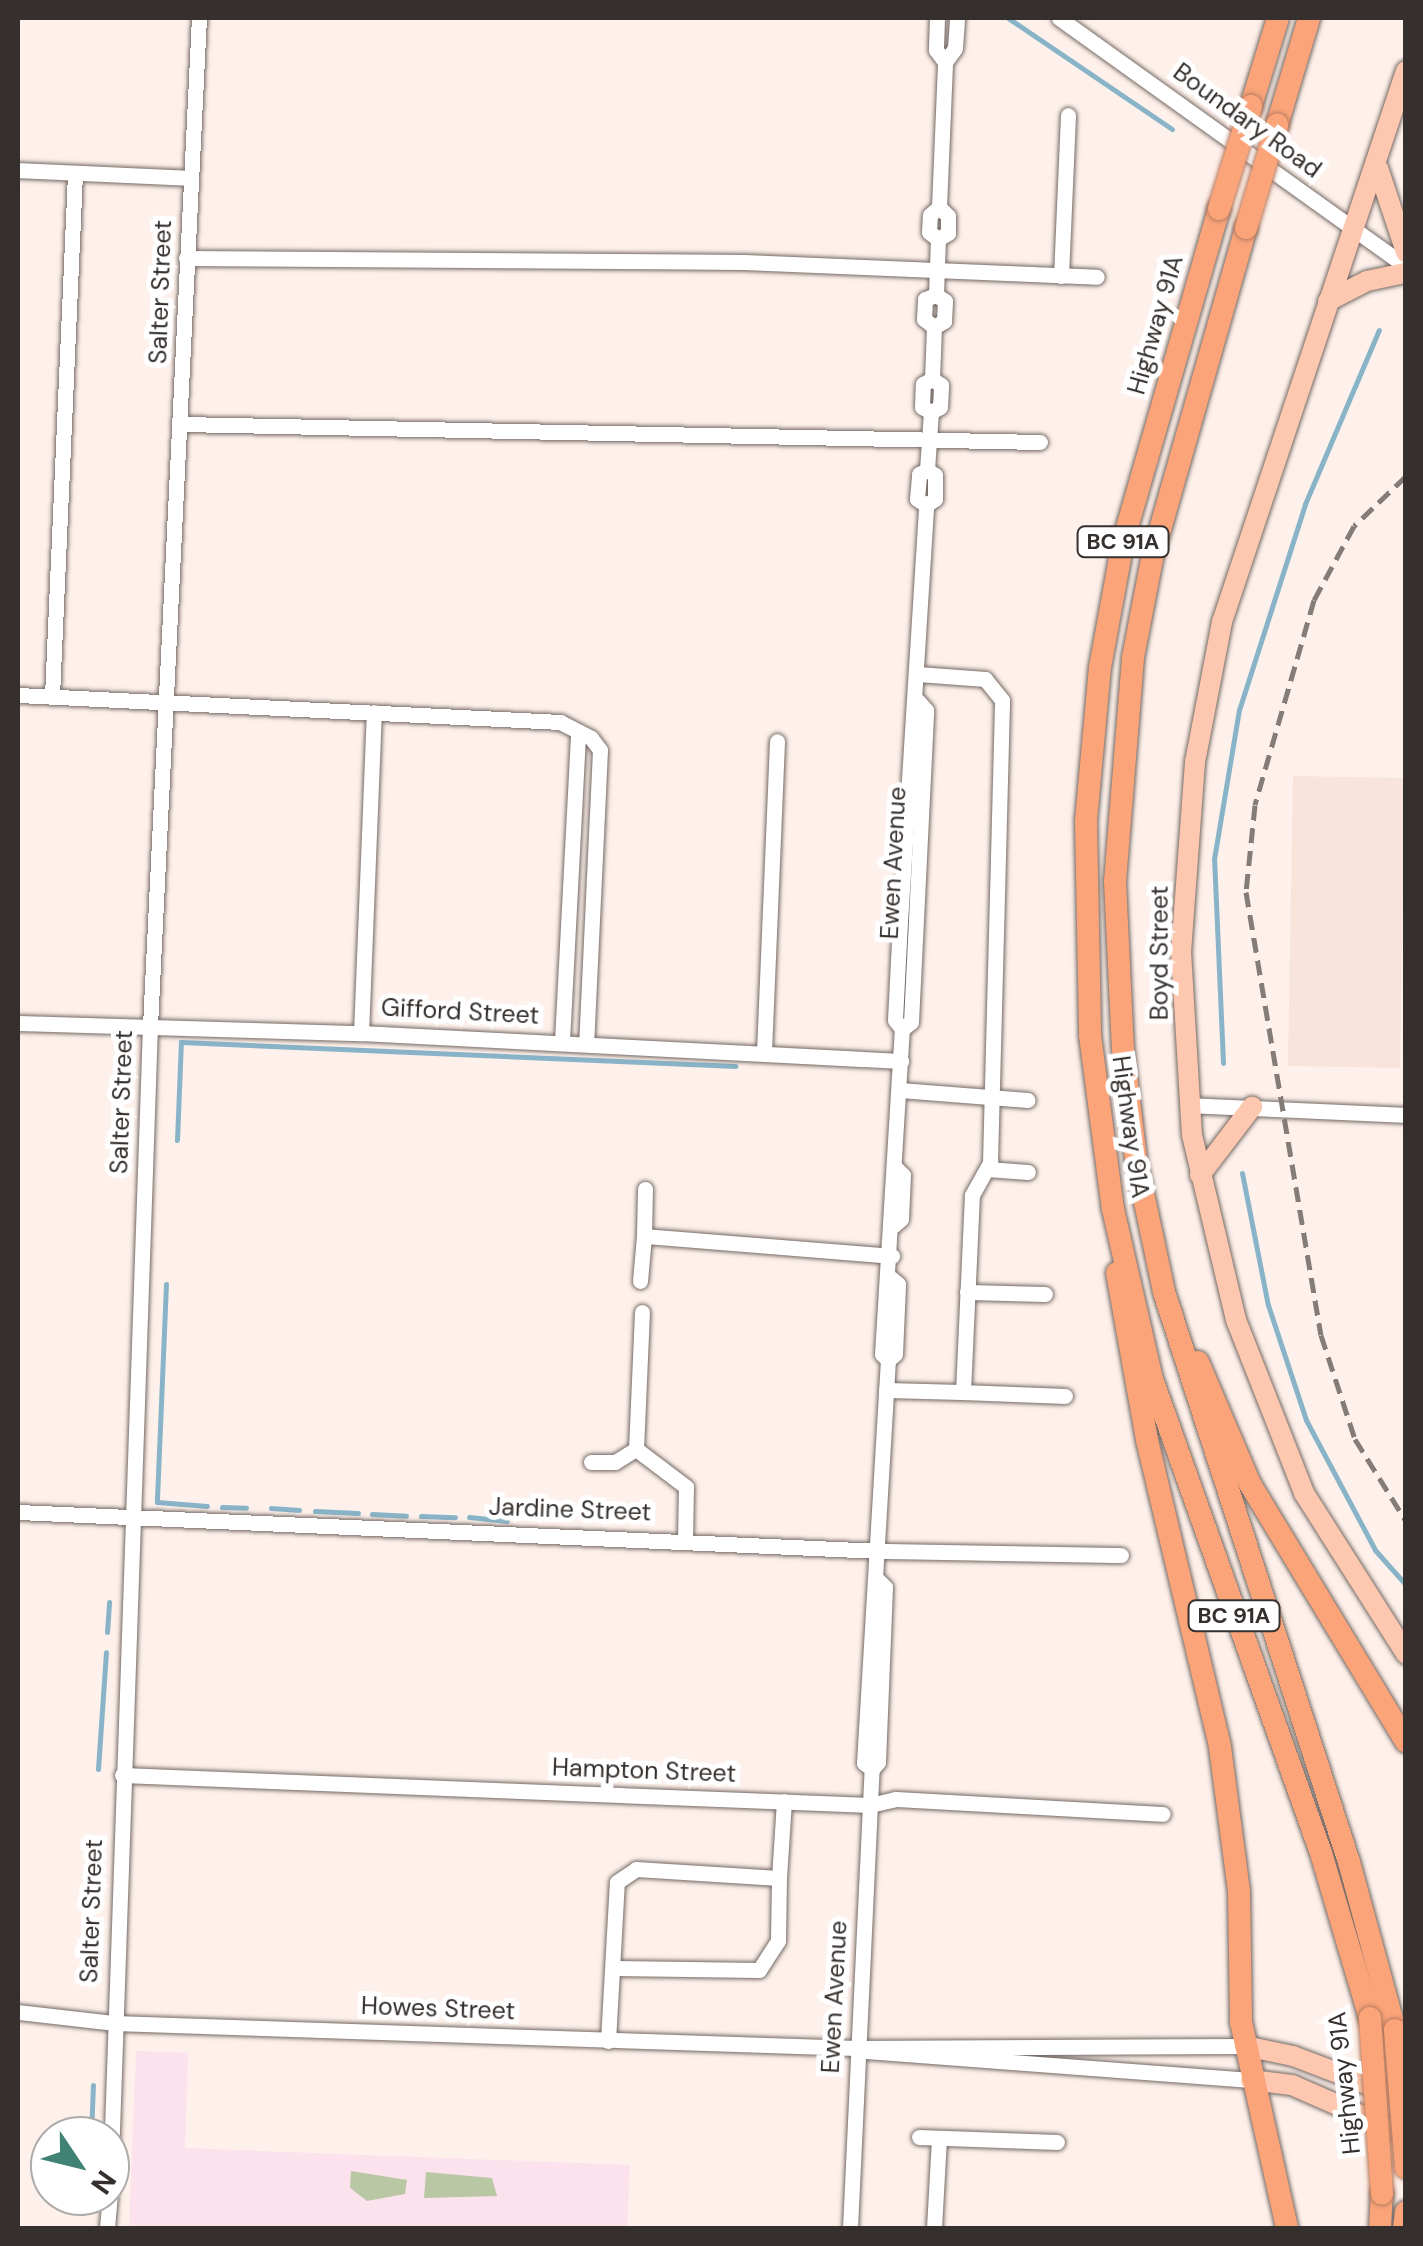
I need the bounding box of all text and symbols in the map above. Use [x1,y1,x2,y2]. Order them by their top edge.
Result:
street label: Boundary Road [1167,57,1327,185]
street label: Salter Street [143,219,179,365]
street label: Highway 91A [1122,252,1190,398]
road number: BC 91A [1076,525,1170,559]
street label: Ewen Avenue [875,786,913,940]
street label: Boyd Street [1145,886,1175,1020]
street label: Gifford Street [380,993,540,1031]
street label: Salter Street [104,1029,140,1175]
street label: Highway 91A [1105,1054,1155,1200]
street label: Jardine Street [488,1492,652,1528]
road number: BC 91A [1186,1599,1282,1633]
street label: Hampton Street [551,1753,737,1789]
street label: Salter Street [74,1838,110,1984]
street label: Ewen Avenue [816,1920,854,2074]
street label: Howes Street [360,1991,516,2027]
street label: Highway 91A [1323,2010,1367,2156]
north arrow [30,2116,130,2216]
text: N [82,2163,124,2201]

